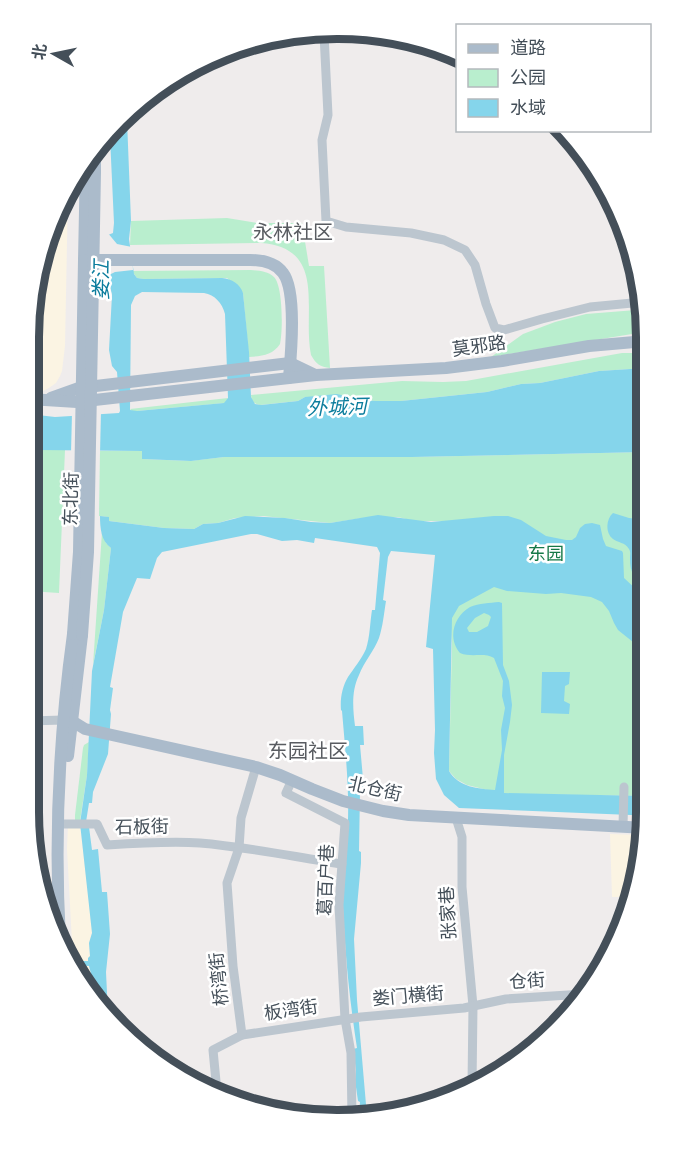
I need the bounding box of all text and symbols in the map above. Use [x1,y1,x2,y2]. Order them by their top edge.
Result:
north arrow [24,24,84,84]
legend [456,24,651,132]
text: 道路 [510,36,546,58]
text: 北 [28,42,49,61]
text: 公园 [510,66,546,88]
text: 水域 [510,96,546,118]
district label: 永林社区 [253,219,333,243]
water label: 娄江 [88,258,112,300]
street label: 莫邪路 [451,330,507,360]
water label: 外城河 [307,393,371,419]
street label: 东北街 [59,472,81,526]
park label: 东园 [528,542,564,564]
district label: 东园社区 [268,738,348,762]
street label: 北仓街 [346,771,404,805]
street label: 石板街 [115,815,169,837]
street label: 葛百户巷 [313,844,337,916]
street label: 张家巷 [435,886,459,941]
street label: 桥湾街 [204,951,232,1007]
street label: 仓街 [508,968,546,992]
street label: 娄门横街 [371,981,445,1009]
street label: 板湾街 [263,994,319,1024]

